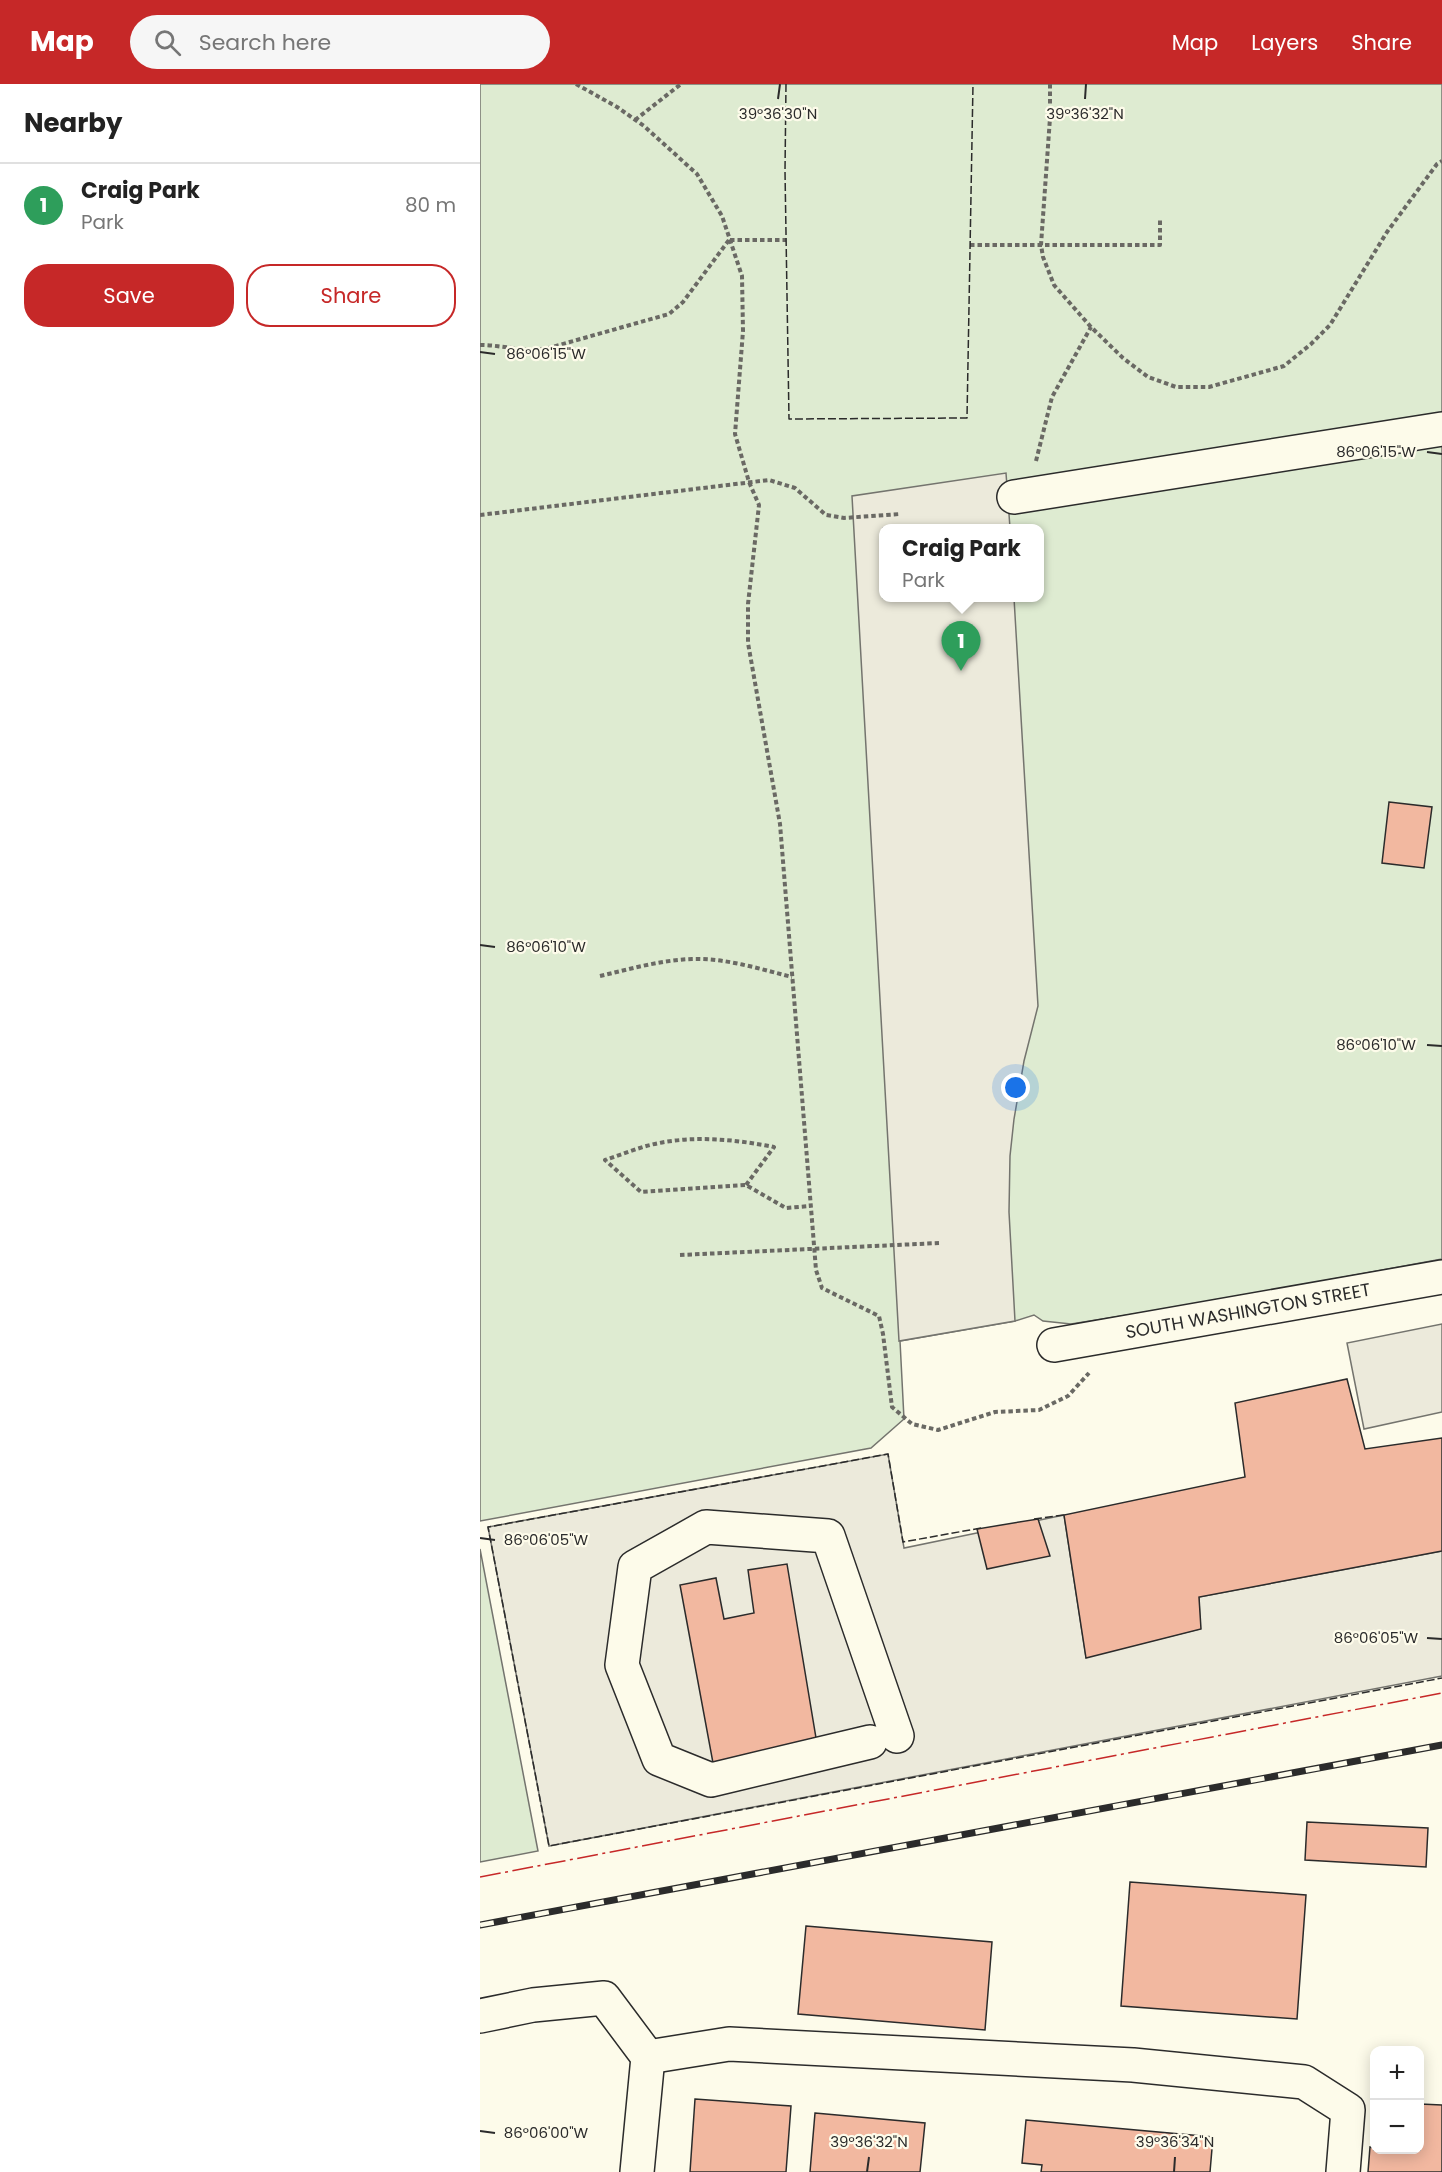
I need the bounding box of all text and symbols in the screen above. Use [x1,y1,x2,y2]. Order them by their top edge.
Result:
search box [130,15,550,69]
text: Map [30,22,94,61]
icon: search [151,26,184,59]
text: Search here [199,27,331,58]
text: Map [1172,28,1218,57]
text: Layers [1251,28,1318,57]
text: Share [1351,28,1412,57]
text: 39°36'30"N [739,103,817,124]
text: 39°36'32"N [1046,103,1124,124]
text: Nearby [24,105,122,141]
text: Craig Park [81,175,200,206]
text: 1 [40,191,47,219]
text: 80 m [405,191,456,219]
text: Park [81,208,124,236]
button: Save [24,264,234,327]
button: Share [246,264,456,327]
text: 86°06'15"W [506,343,586,364]
text: 86°06'15"W [1336,441,1416,462]
popup [879,524,1044,602]
text: Craig Park [902,533,1021,564]
text: Park [902,566,945,594]
pin: 1 [942,622,980,671]
text: 86°06'10"W [506,936,586,957]
text: 86°06'10"W [1336,1034,1416,1055]
your location [1001,1073,1030,1102]
street label: SOUTH WASHINGTON STREET [1123,1277,1373,1344]
text: 86°06'05"W [504,1529,589,1550]
text: 86°06'05"W [1334,1627,1419,1648]
map controls [1370,2046,1424,2154]
button: + [1370,2046,1424,2100]
button: − [1370,2100,1424,2154]
text: 86°06'00"W [504,2122,589,2143]
text: 39°36'32"N [830,2131,908,2152]
text: 39°36'34"N [1136,2131,1214,2152]

